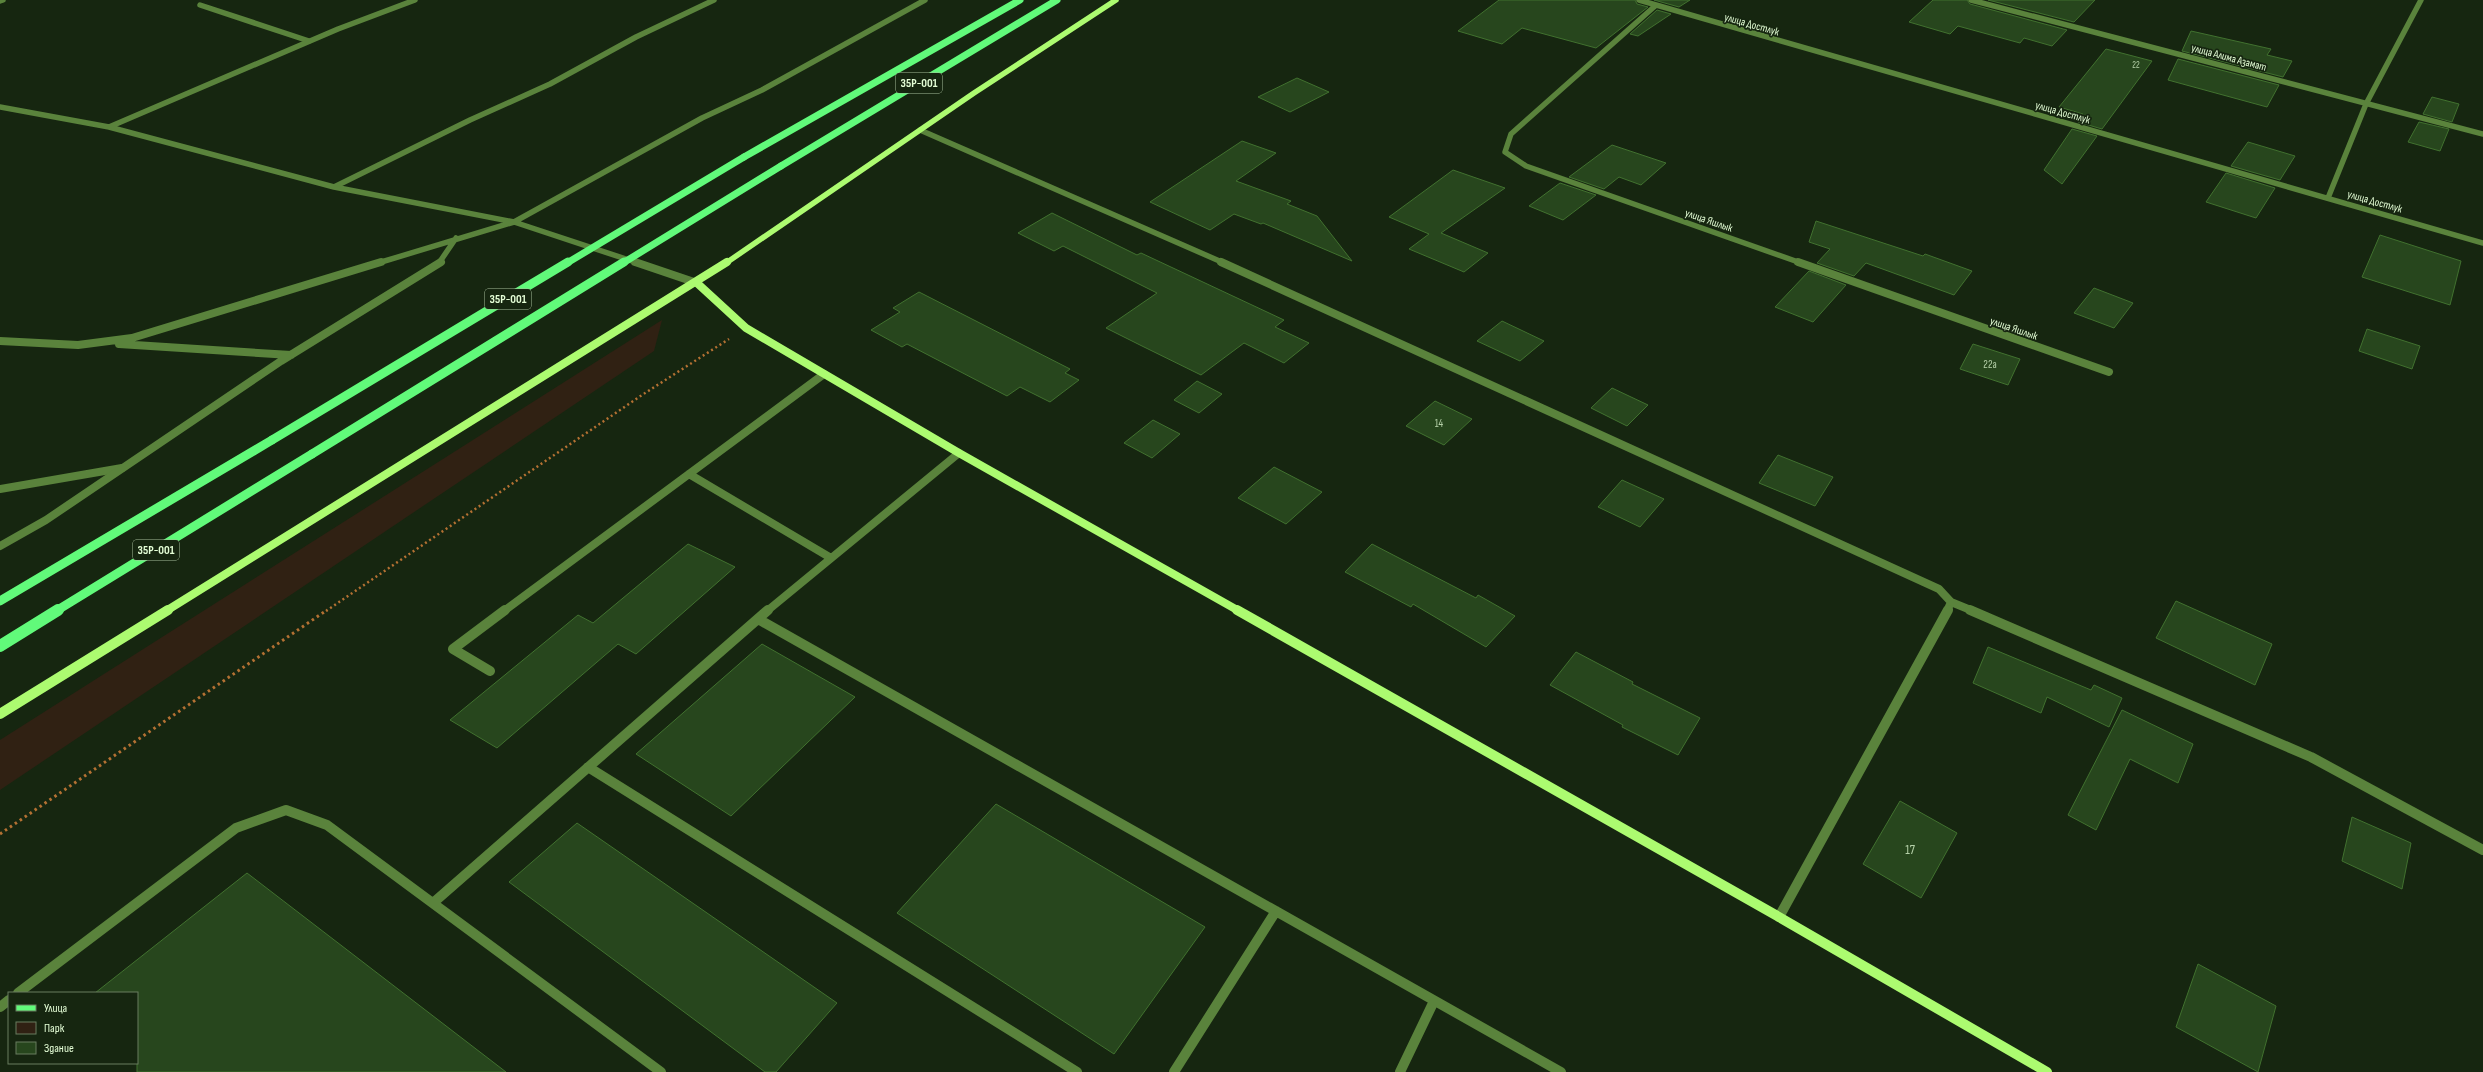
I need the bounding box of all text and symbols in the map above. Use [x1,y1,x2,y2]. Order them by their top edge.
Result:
street label: улица Достлук [1723,10,1782,39]
street label: улица Алима Азамат [2190,41,2268,74]
house number: 22 [2132,60,2140,71]
road number: 35Р-001 [896,73,942,93]
street label: улица Достлук [2034,98,2093,127]
street label: улица Достлук [2346,187,2405,216]
street label: улица Яшлык [1683,206,1735,235]
road number: 35Р-001 [485,289,531,309]
street label: улица Яшлык [1988,314,2040,343]
house number: 22а [1983,358,1997,371]
house number: 14 [1435,417,1444,430]
road number: 35Р-001 [133,540,179,560]
house number: 17 [1905,842,1916,858]
legend [8,992,138,1064]
text: Улица [44,1001,68,1016]
text: Парк [44,1021,65,1036]
text: Здание [44,1041,74,1056]

